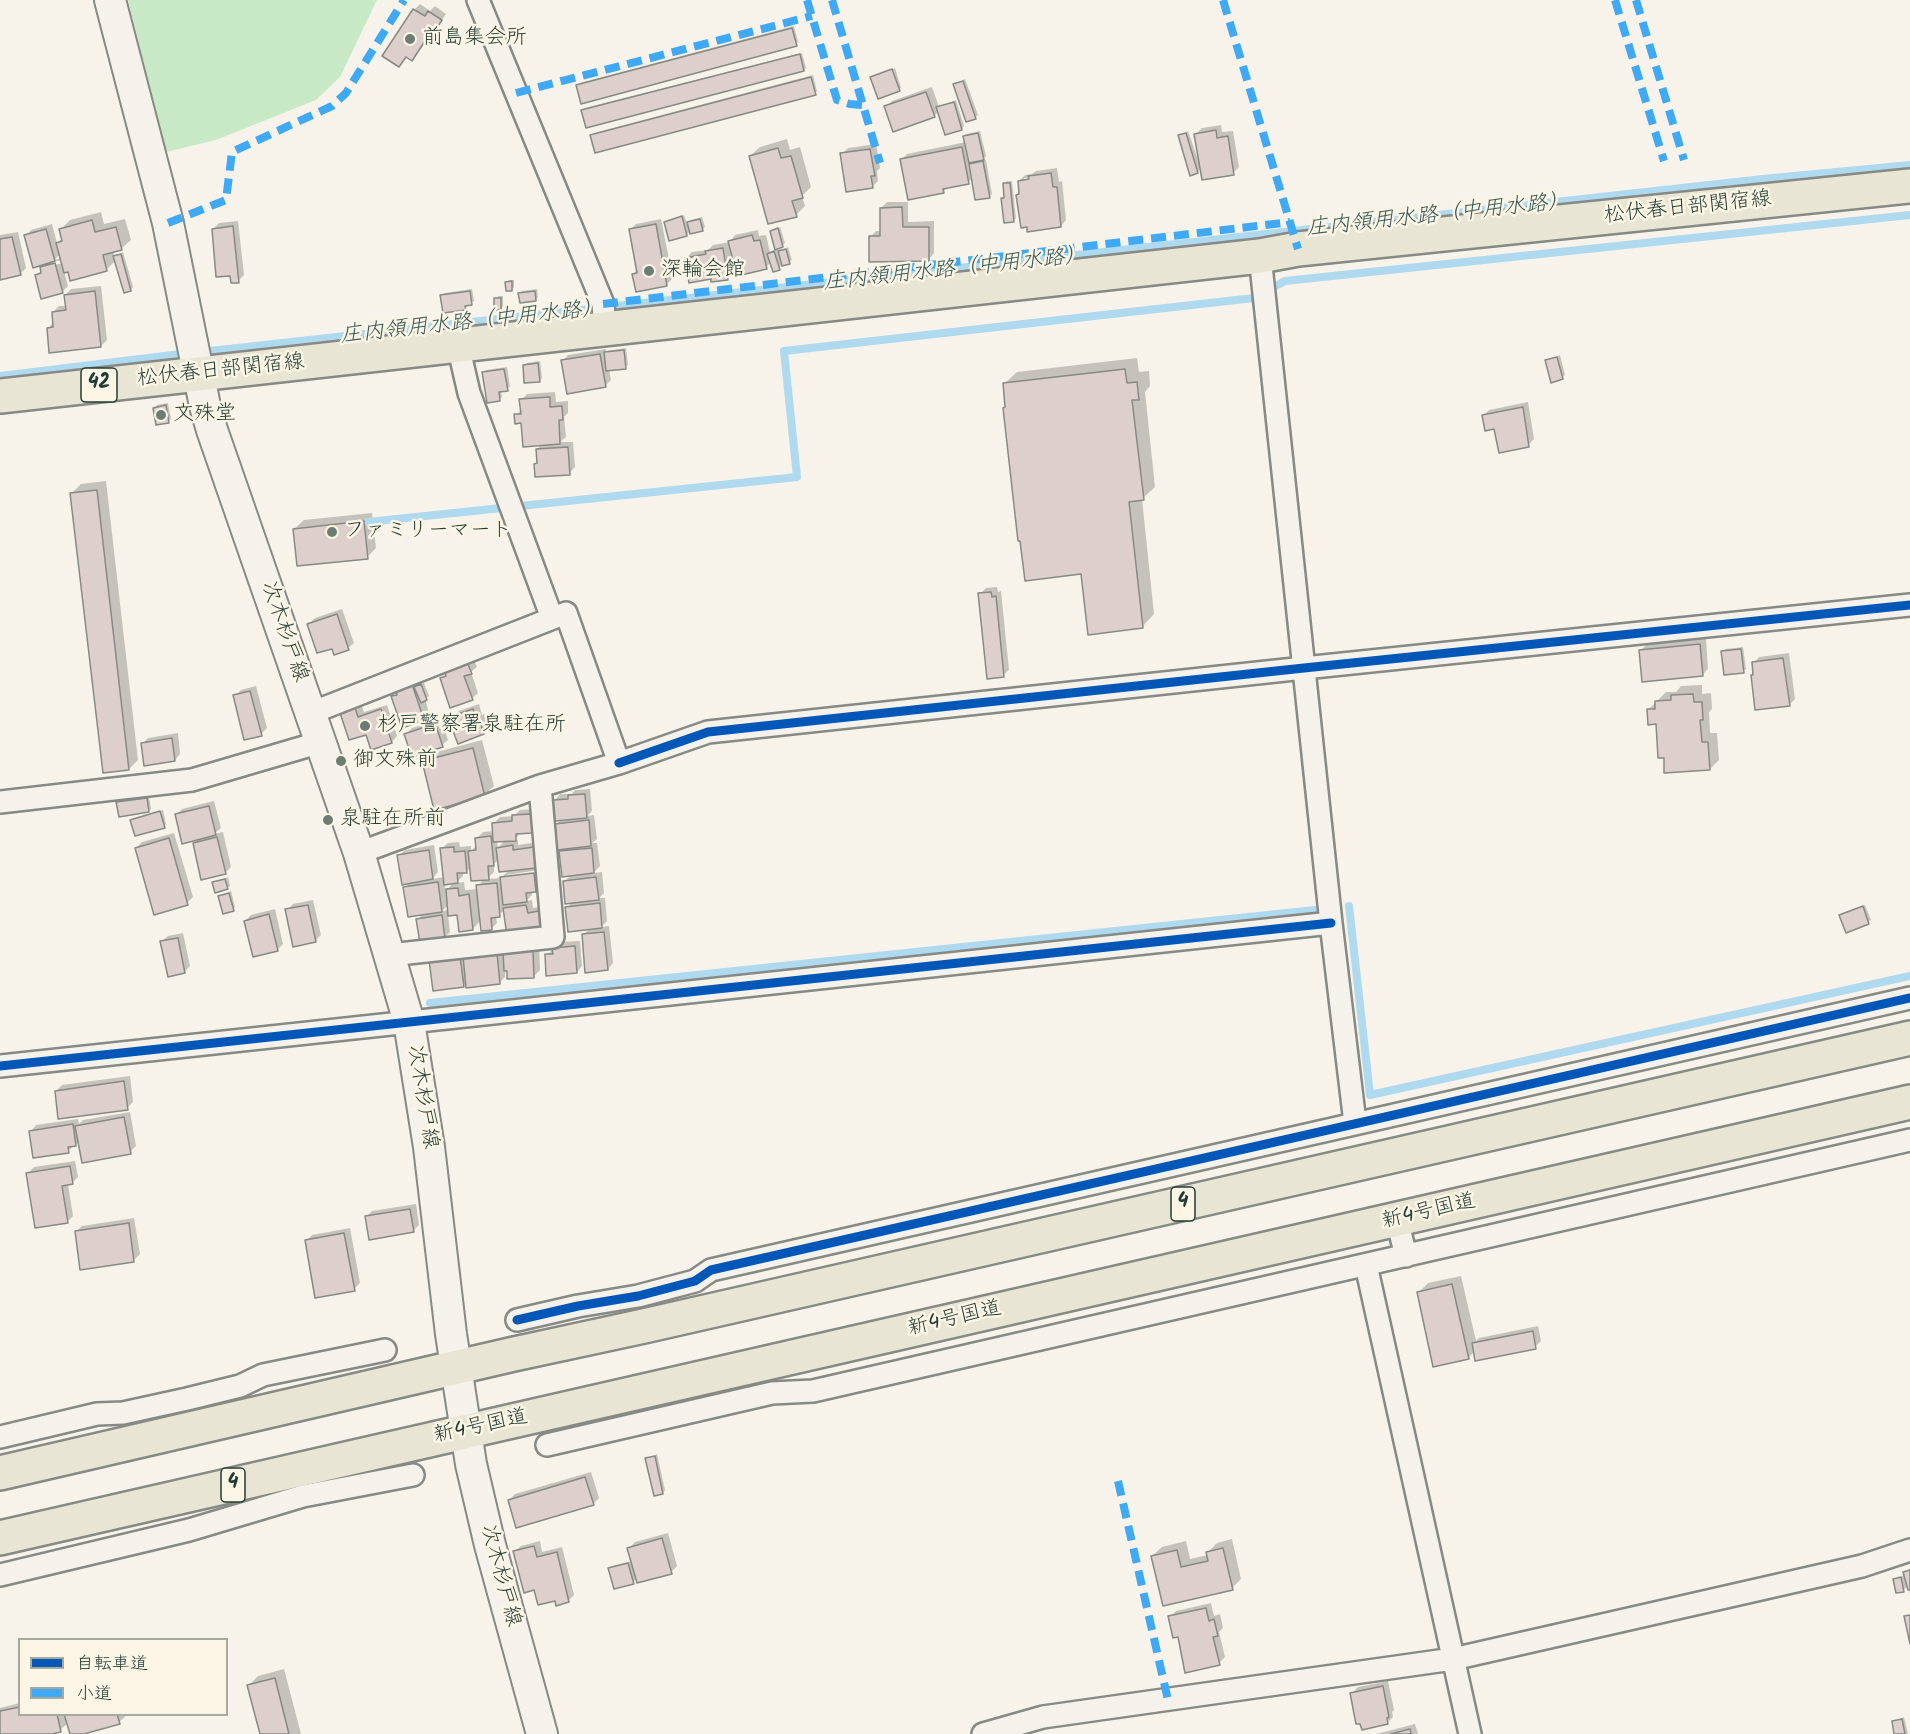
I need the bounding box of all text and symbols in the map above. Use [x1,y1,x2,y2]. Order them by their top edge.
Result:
place label: 前島集会所 [422,26,527,52]
marker: 前島集会所 [403,32,417,46]
street label: 松伏春日部関宿線 [1603,188,1773,230]
water label: 庄内領用水路（中用水路） [1305,190,1571,244]
water label: 庄内領用水路（中用水路） [822,244,1088,298]
place label: 深輪会館 [661,258,745,284]
marker: 深輪会館 [642,264,656,278]
water label: 庄内領用水路（中用水路） [339,297,605,351]
street label: 松伏春日部関宿線 [136,351,306,393]
road number: 42 [81,368,117,402]
place label: 文殊堂 [173,402,236,428]
marker: 文殊堂 [154,408,168,422]
place label: ファミリーマート [344,519,512,545]
marker: ファミリーマート [325,525,339,539]
street label: 次木杉戸線 [254,578,312,686]
place label: 杉戸警察署泉駐在所 [377,713,566,739]
marker: 杉戸警察署泉駐在所 [358,719,372,733]
place label: 御文殊前 [353,748,437,774]
marker: 御文殊前 [334,754,348,768]
place label: 泉駐在所前 [340,807,445,833]
marker: 泉駐在所前 [321,813,335,827]
street label: 次木杉戸線 [400,1043,442,1151]
road number: 4 [1171,1187,1195,1221]
street label: 新4号国道 [1380,1190,1478,1236]
street label: 新4号国道 [906,1297,1004,1343]
street label: 新4号国道 [432,1406,530,1450]
road number: 4 [221,1468,245,1502]
street label: 次木杉戸線 [473,1522,525,1630]
legend [18,1638,228,1716]
text: 自転車道 [76,1650,148,1679]
text: 小道 [76,1680,112,1709]

